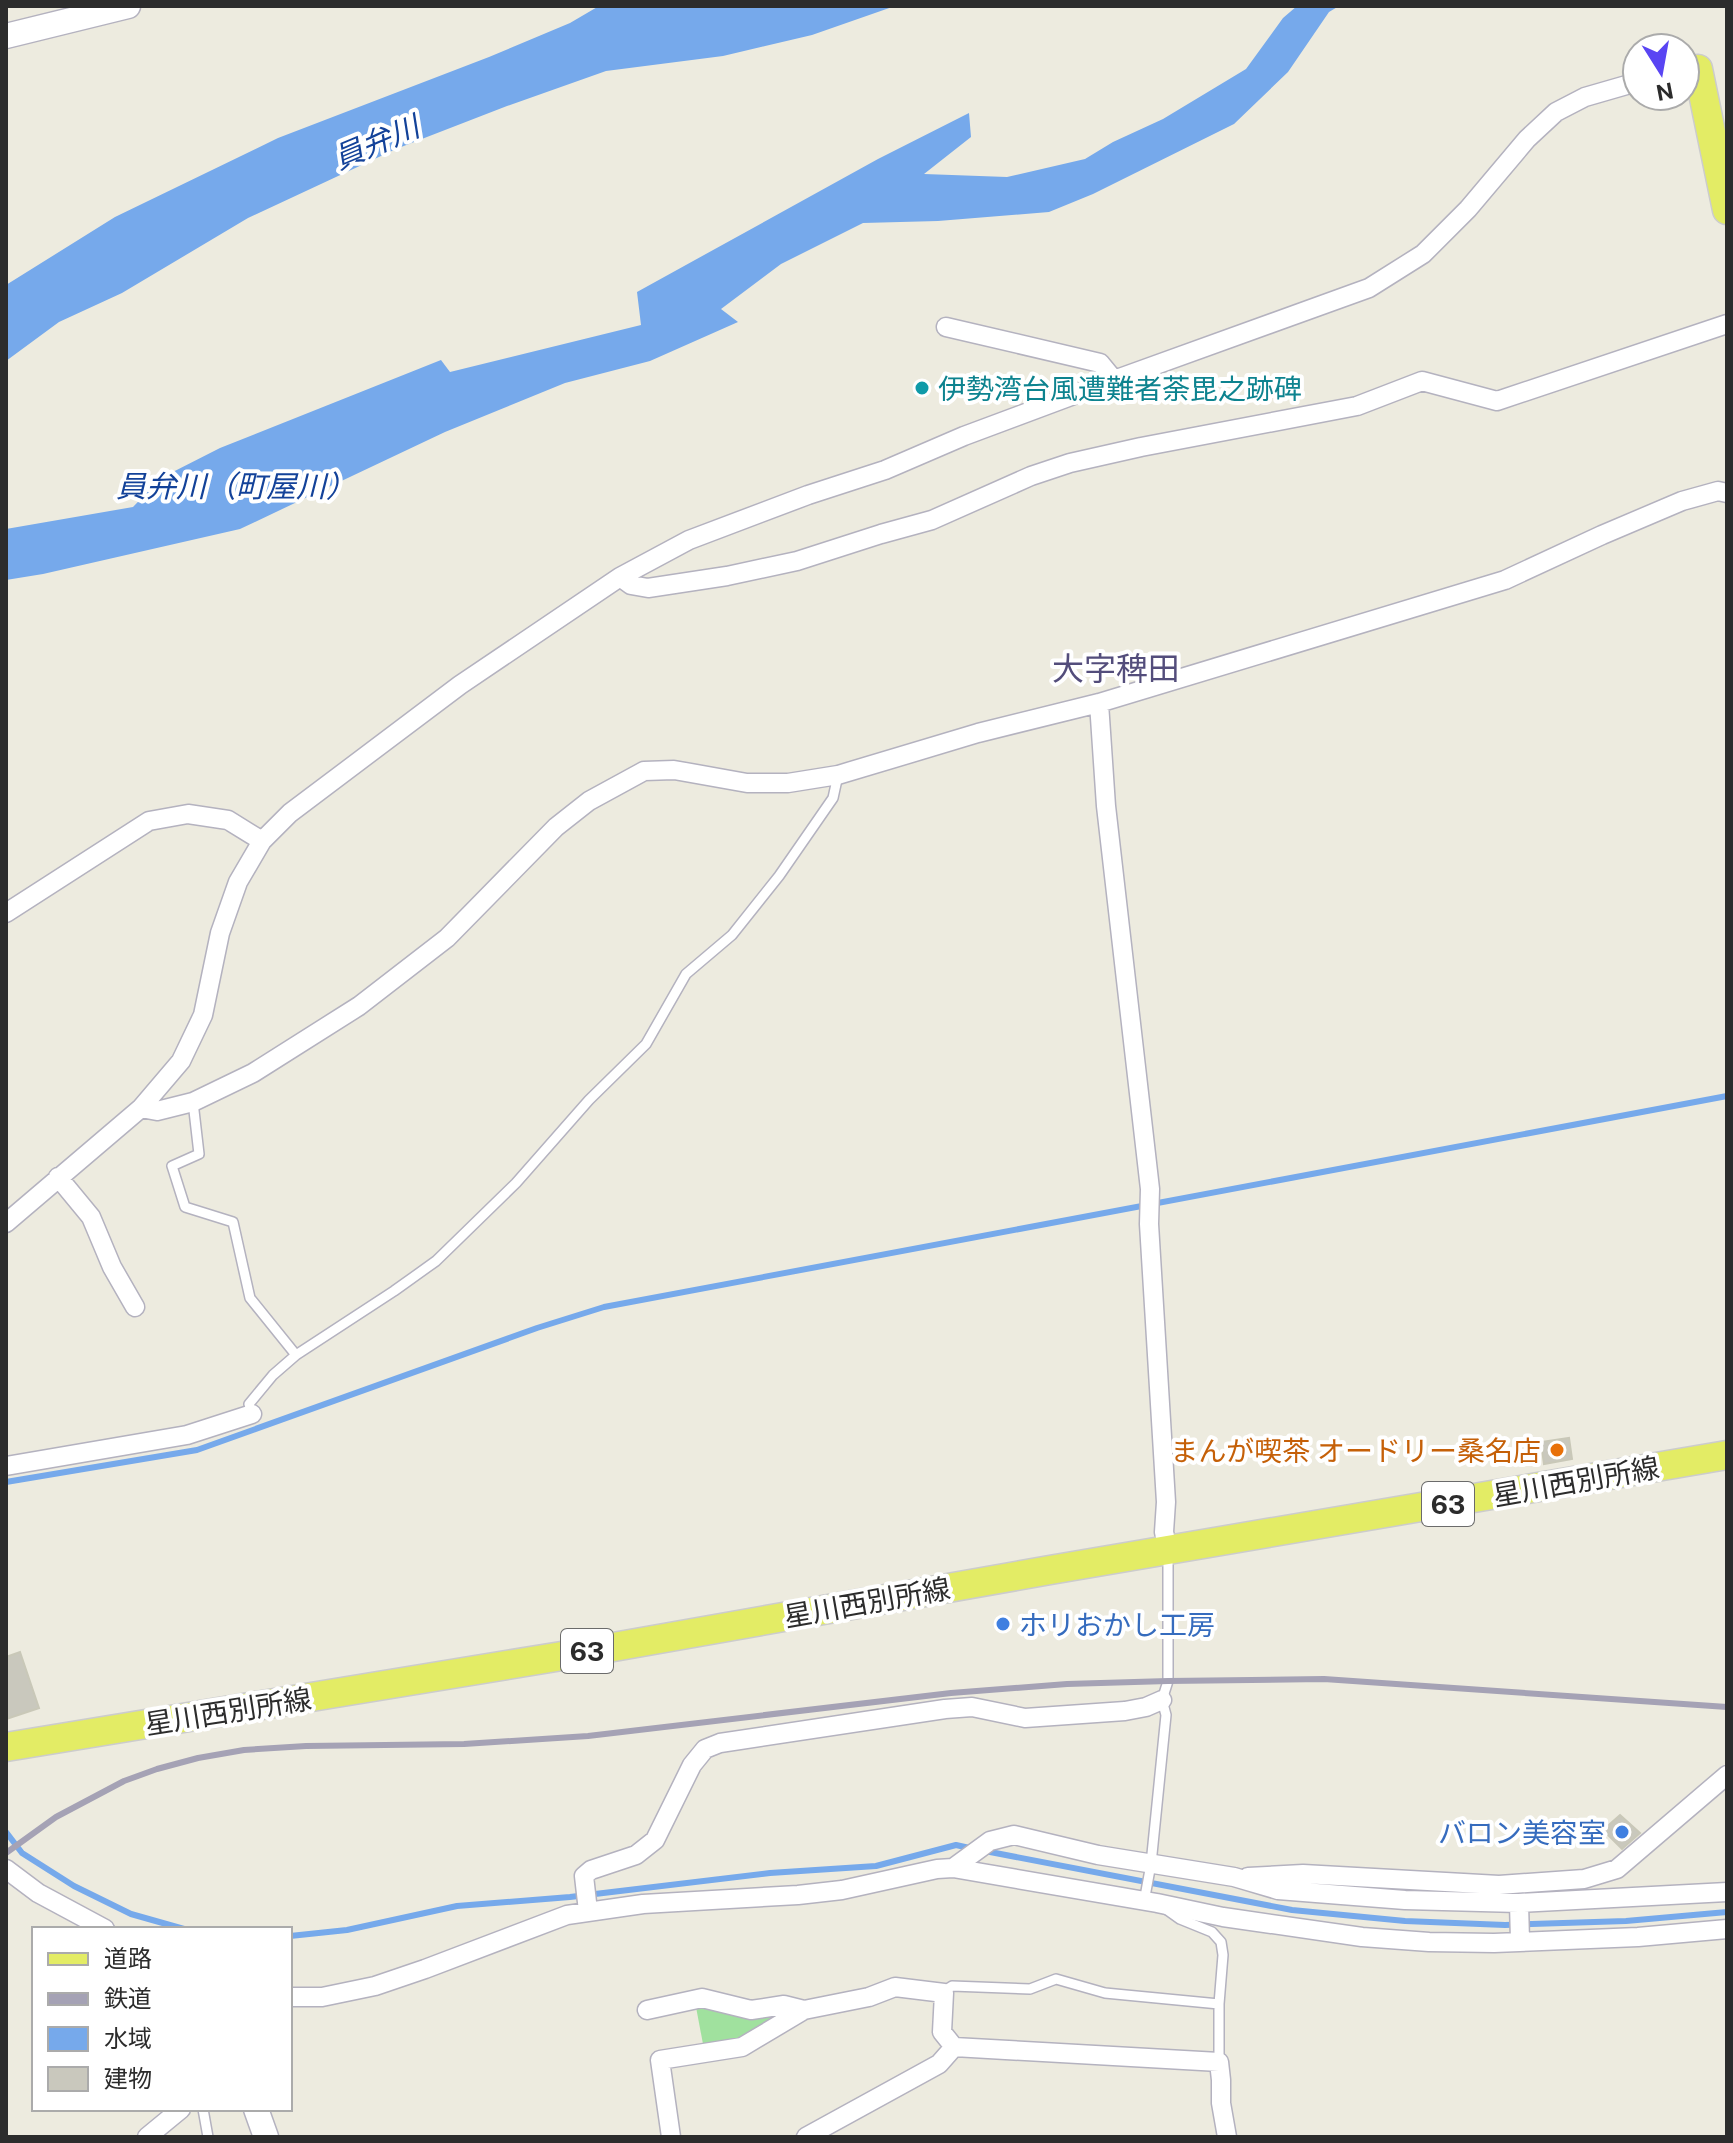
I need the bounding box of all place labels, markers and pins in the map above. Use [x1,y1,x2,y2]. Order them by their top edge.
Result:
place label: 伊勢湾台風遭難者荼毘之跡碑 [938,372,1302,405]
marker: 伊勢湾台風遭難者荼毘之跡碑 [913,379,931,397]
place label: まんが喫茶 オードリー桑名店 [1170,1434,1541,1467]
marker: まんが喫茶 オードリー桑名店 [1548,1441,1566,1459]
place label: ホリおかし工房 [1019,1608,1215,1641]
marker: ホリおかし工房 [994,1615,1012,1633]
place label: バロン美容室 [1438,1816,1606,1849]
marker: バロン美容室 [1613,1823,1631,1841]

